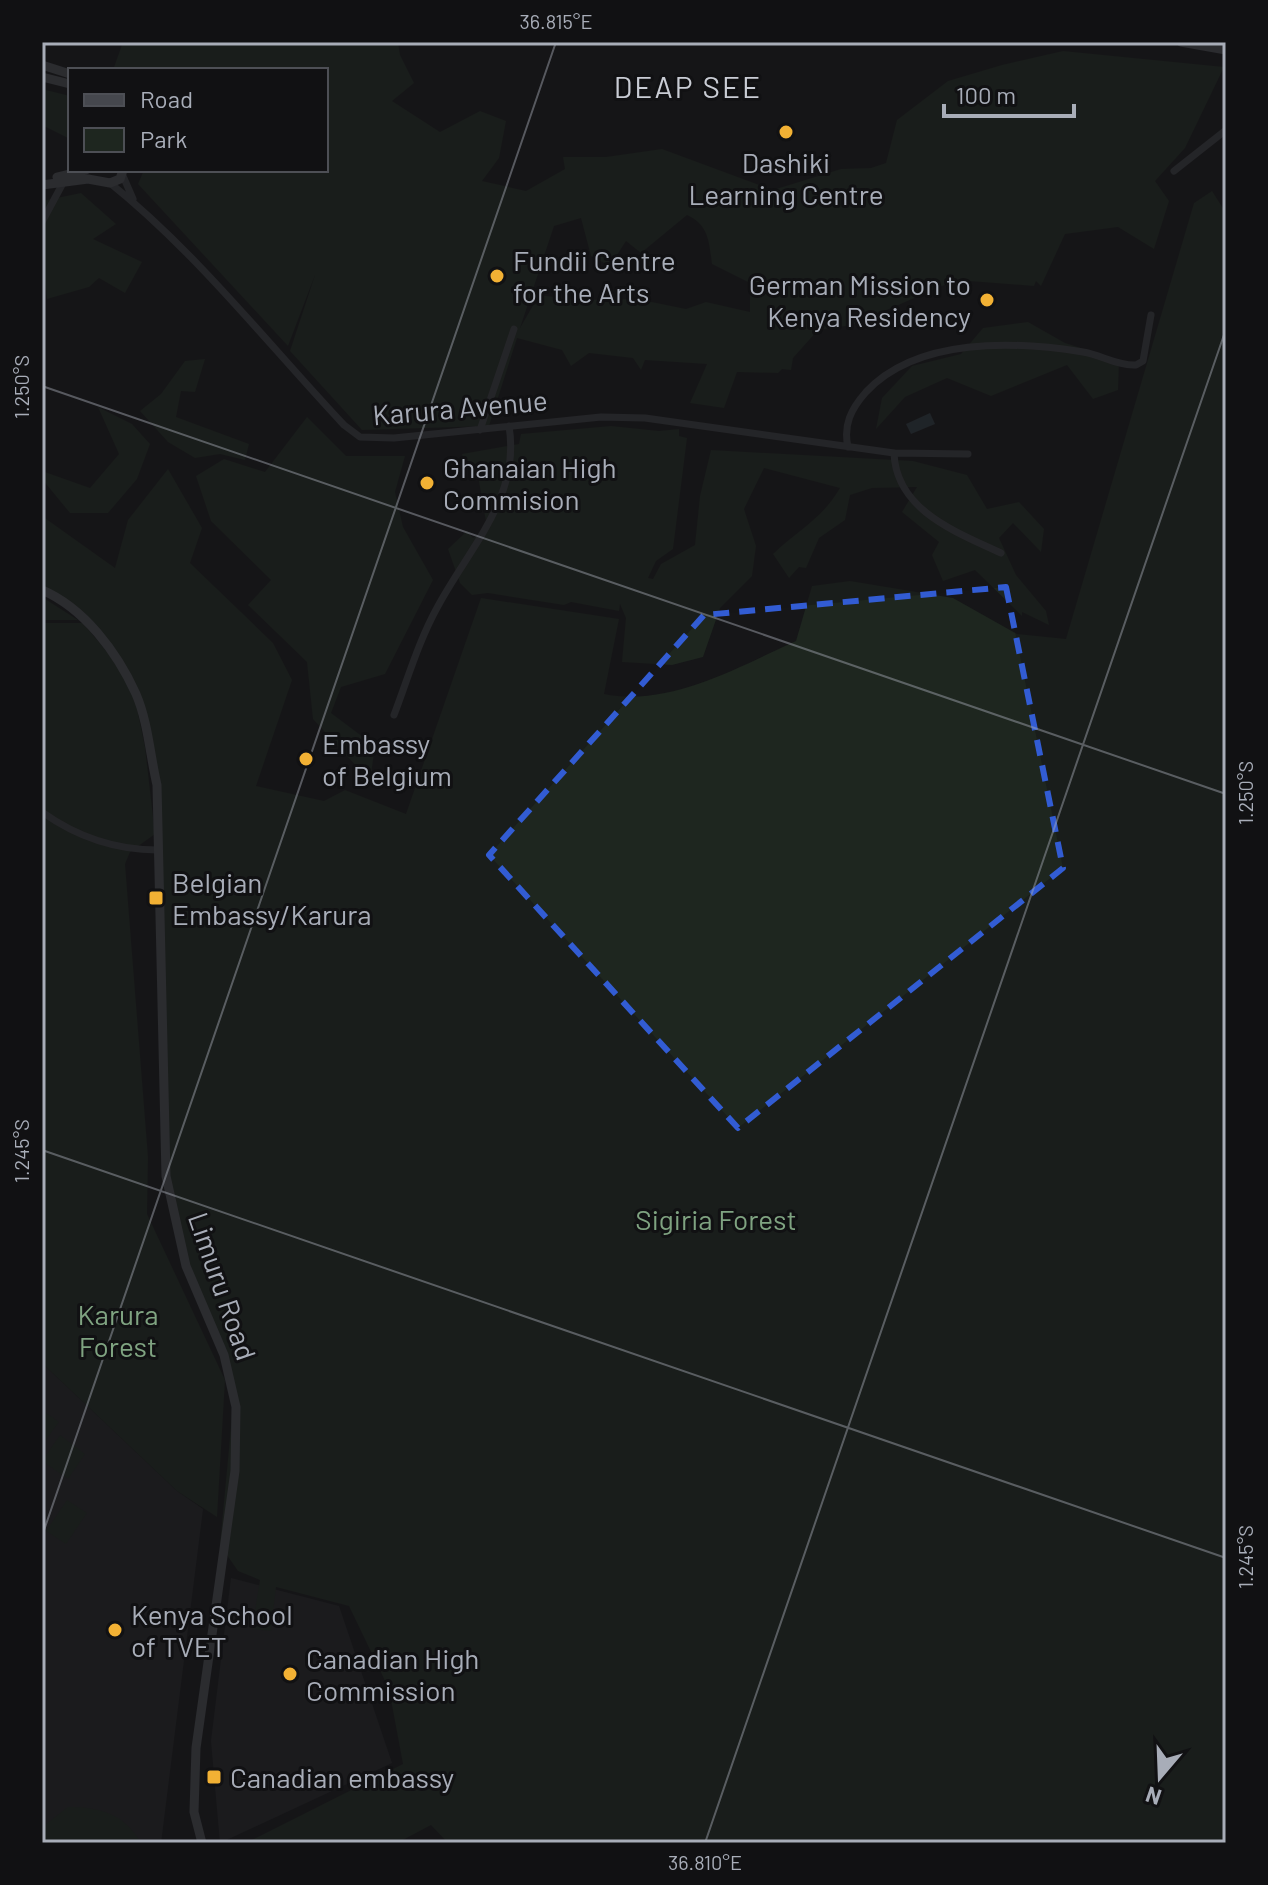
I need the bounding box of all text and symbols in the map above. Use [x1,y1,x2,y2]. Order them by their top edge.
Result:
text: 36.815°E [519,9,593,33]
legend [68,68,328,172]
district label: DEAP SEE [614,68,762,104]
scale bar [944,68,1074,118]
text: 100 m [956,80,1016,109]
text: Road [140,84,193,113]
marker: Dashiki Learning Centre [777,123,795,141]
text: Park [140,124,187,153]
place label: Dashiki Learning Centre [688,145,884,211]
place label: Fundii Centre for the Arts [513,243,676,309]
marker: Fundii Centre for the Arts [488,267,506,285]
place label: German Mission to Kenya Residency [749,267,971,333]
marker: German Mission to Kenya Residency [978,291,996,309]
text: 1.250°S [9,355,33,419]
street label: Karura Avenue [371,382,549,432]
place label: Ghanaian High Commision [443,450,617,516]
marker: Ghanaian High Commision [418,474,436,492]
place label: Embassy of Belgium [322,726,452,792]
marker: Embassy of Belgium [297,750,315,768]
text: 1.250°S [1233,761,1257,825]
place label: Belgian Embassy/Karura [172,865,372,931]
marker: Belgian Embassy/Karura [147,889,165,907]
text: 1.245°S [9,1119,33,1183]
park label: Sigiria Forest [635,1202,797,1236]
street label: Limuru Road [182,1208,264,1364]
park label: Karura Forest [77,1297,159,1363]
text: 1.245°S [1233,1525,1257,1589]
place label: Kenya School of TVET [131,1597,293,1663]
marker: Kenya School of TVET [106,1621,124,1639]
place label: Canadian High Commission [306,1641,479,1707]
marker: Canadian High Commission [281,1665,299,1683]
north arrow [1120,1737,1200,1817]
place label: Canadian embassy [230,1760,454,1794]
marker: Canadian embassy [205,1768,223,1786]
text: N [1142,1782,1164,1812]
text: 36.810°E [668,1850,742,1874]

